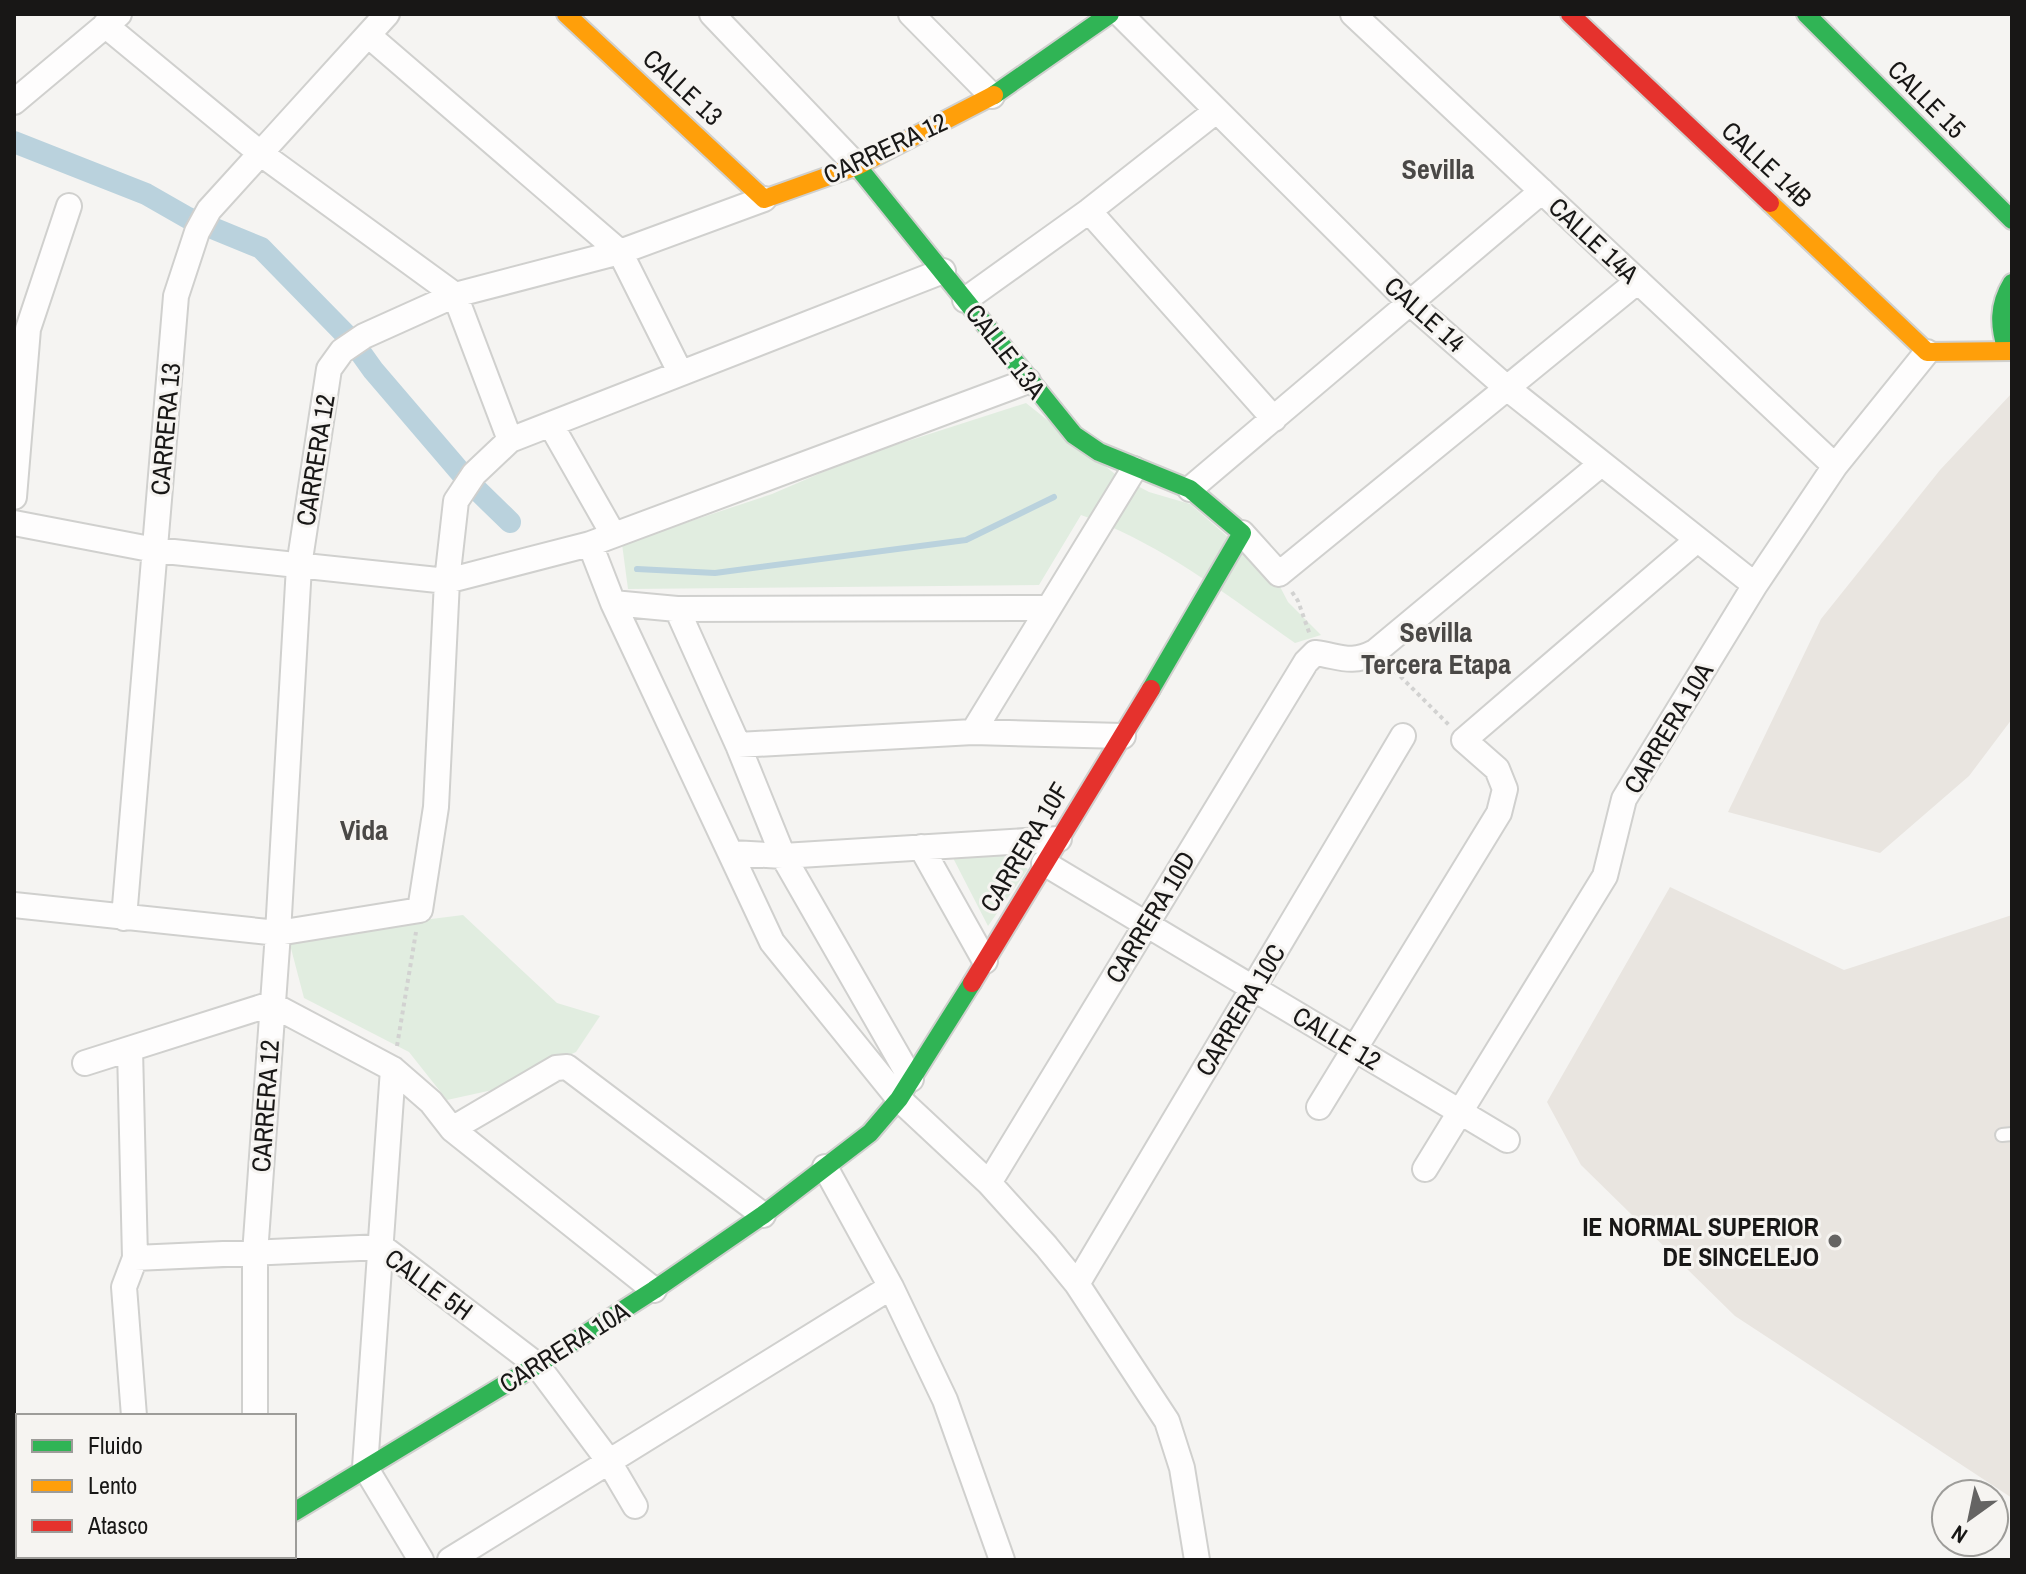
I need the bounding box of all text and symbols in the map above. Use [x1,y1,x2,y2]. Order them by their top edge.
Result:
street label: CALLE 13 [636,41,730,133]
street label: CALLE 15 [1880,52,1974,146]
street label: CARRERA 12 [817,104,953,192]
street label: CALLE 14B [1714,113,1820,215]
district label: Sevilla [1402,150,1475,188]
street label: CALLE 14A [1541,189,1647,291]
street label: CALLE 14 [1377,268,1473,360]
street label: CALLE 13A [958,296,1055,406]
street label: CARRERA 13 [142,361,188,497]
street label: CARRERA 12 [287,392,343,528]
district label: Sevilla Tercera Etapa [1361,613,1511,683]
street label: CARRERA 10A [1615,655,1721,800]
street label: CARRERA 10F [971,776,1077,918]
district label: Vida [340,811,388,849]
street label: CARRERA 10D [1097,845,1203,989]
street label: CARRERA 10C [1187,938,1293,1082]
street label: CALLE 12 [1286,998,1388,1078]
street label: CARRERA 12 [243,1039,287,1173]
place label: IE NORMAL SUPERIOR DE SINCELEJO [1582,1209,1819,1274]
marker: IE NORMAL SUPERIOR DE SINCELEJO [1826,1232,1844,1250]
street label: CALLE 5H [378,1240,480,1328]
street label: CARRERA 10A [492,1293,636,1401]
legend [16,1414,296,1558]
text: Fluido [88,1429,143,1461]
text: Lento [88,1469,137,1501]
north arrow [1930,1478,2010,1558]
text: Atasco [87,1509,148,1541]
text: N [1945,1519,1973,1551]

